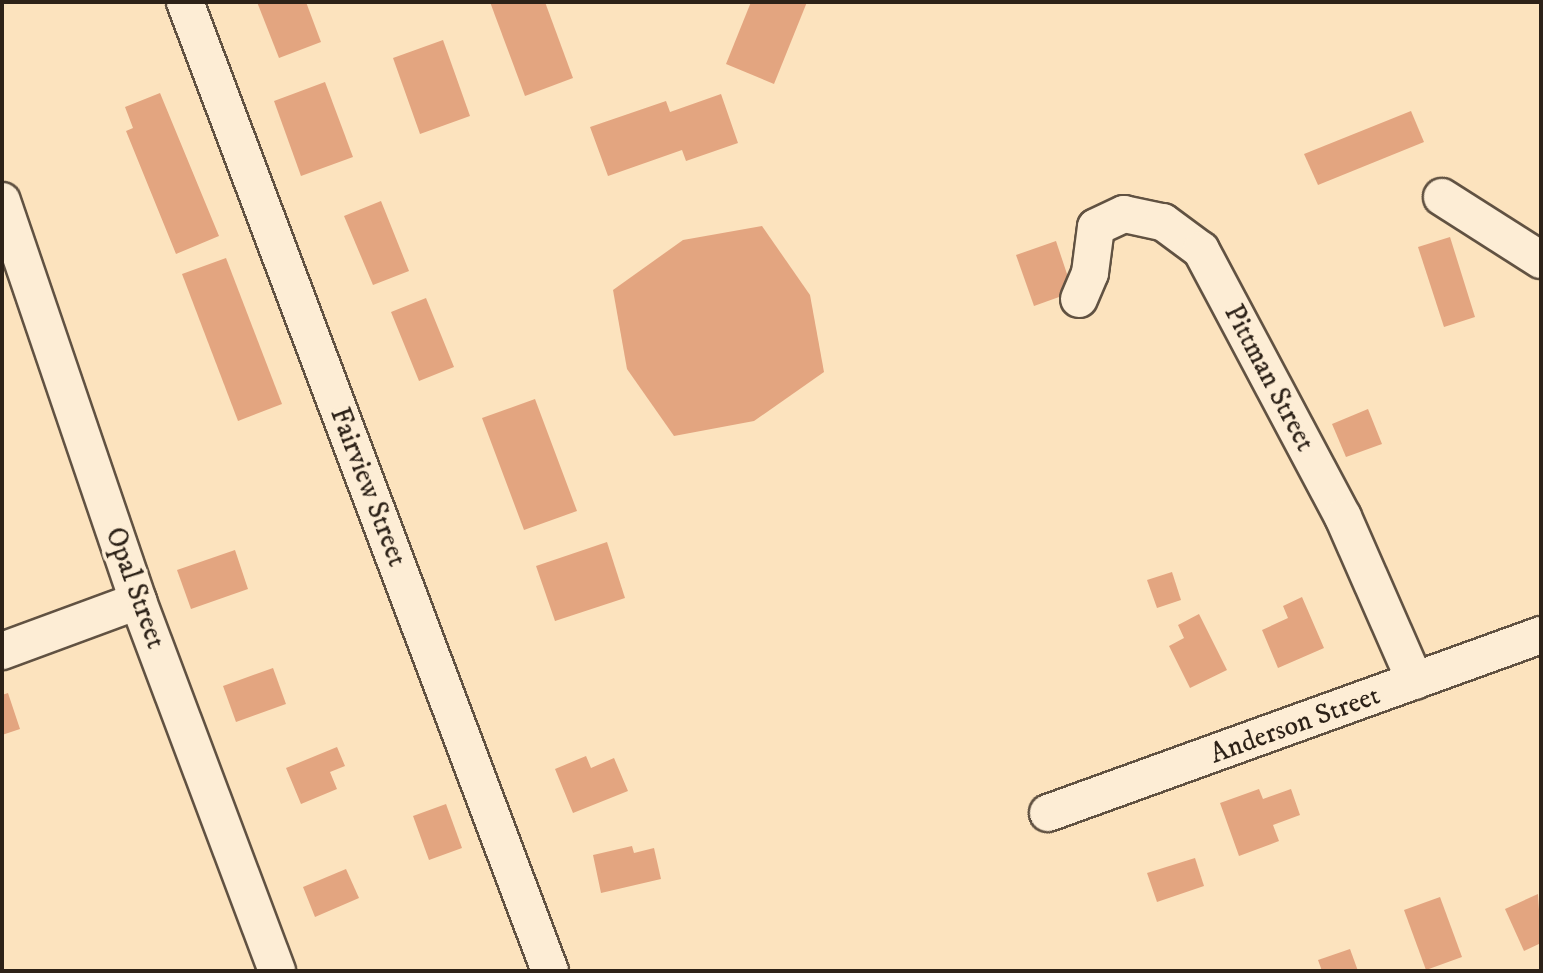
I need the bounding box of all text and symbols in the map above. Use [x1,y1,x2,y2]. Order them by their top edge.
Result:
street label: Pittman Street [1216,299,1322,457]
street label: Fairview Street [322,403,414,571]
street label: Opal Street [98,523,172,653]
street label: Anderson Street [1206,679,1384,771]

